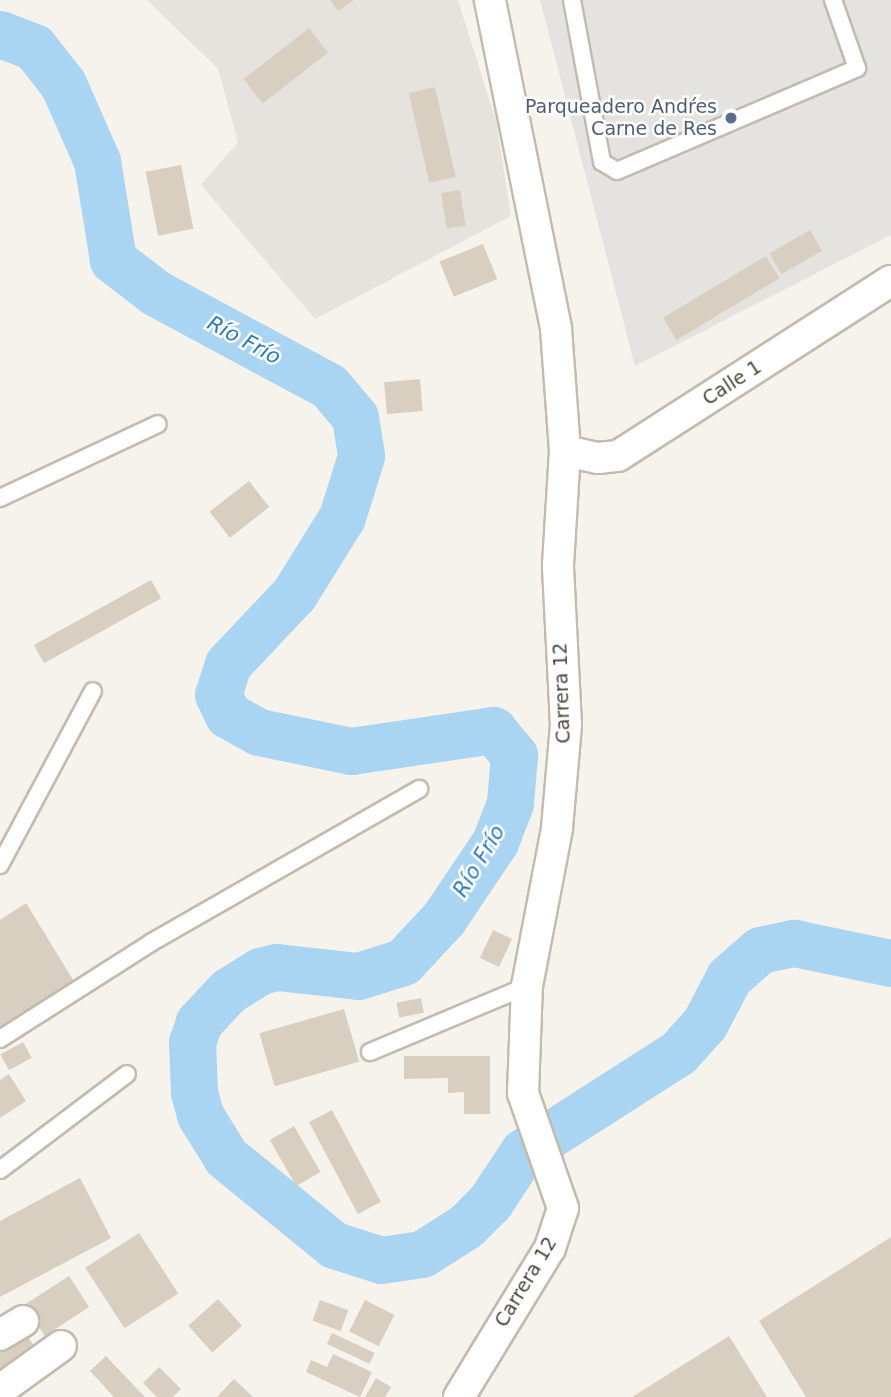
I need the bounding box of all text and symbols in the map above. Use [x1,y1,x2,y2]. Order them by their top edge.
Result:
place label: Parqueadero Andŕes Carne de Res [525,96,717,140]
marker: Parqueadero Andŕes Carne de Res [723,110,739,126]
water label: Río Frío [203,310,285,370]
street label: Calle 1 [698,356,766,410]
street label: Carrera 12 [549,642,575,744]
water label: Río Frío [448,821,510,901]
street label: Carrera 12 [490,1233,562,1331]

